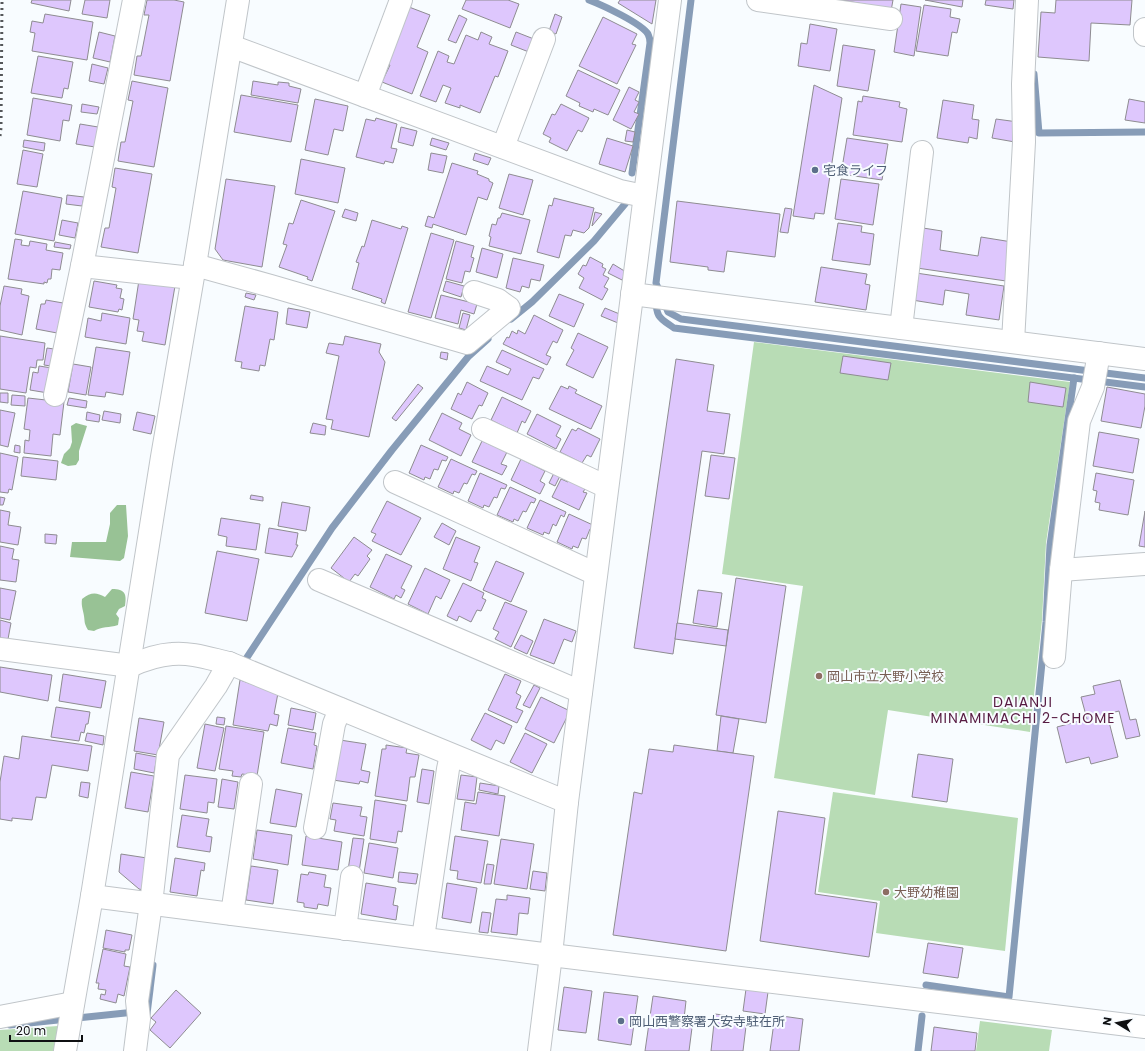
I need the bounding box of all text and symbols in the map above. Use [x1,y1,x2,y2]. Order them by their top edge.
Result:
place label: 宅食ライフ [823,161,888,180]
marker: 宅食ライフ [810,165,820,175]
place label: 岡山市立大野小学校 [827,667,944,686]
marker: 岡山市立大野小学校 [814,671,824,681]
district label: DAIANJI MINAMIMACHI 2-CHOME [931,692,1115,728]
place label: 大野幼稚園 [894,883,959,902]
marker: 大野幼稚園 [881,887,891,897]
north arrow [1097,1003,1137,1043]
place label: 岡山西警察署大安寺駐在所 [629,1012,785,1031]
marker: 岡山西警察署大安寺駐在所 [616,1016,626,1026]
text: N [1099,1016,1116,1027]
scale bar [10,1017,82,1043]
text: 20 m [16,1022,46,1039]

